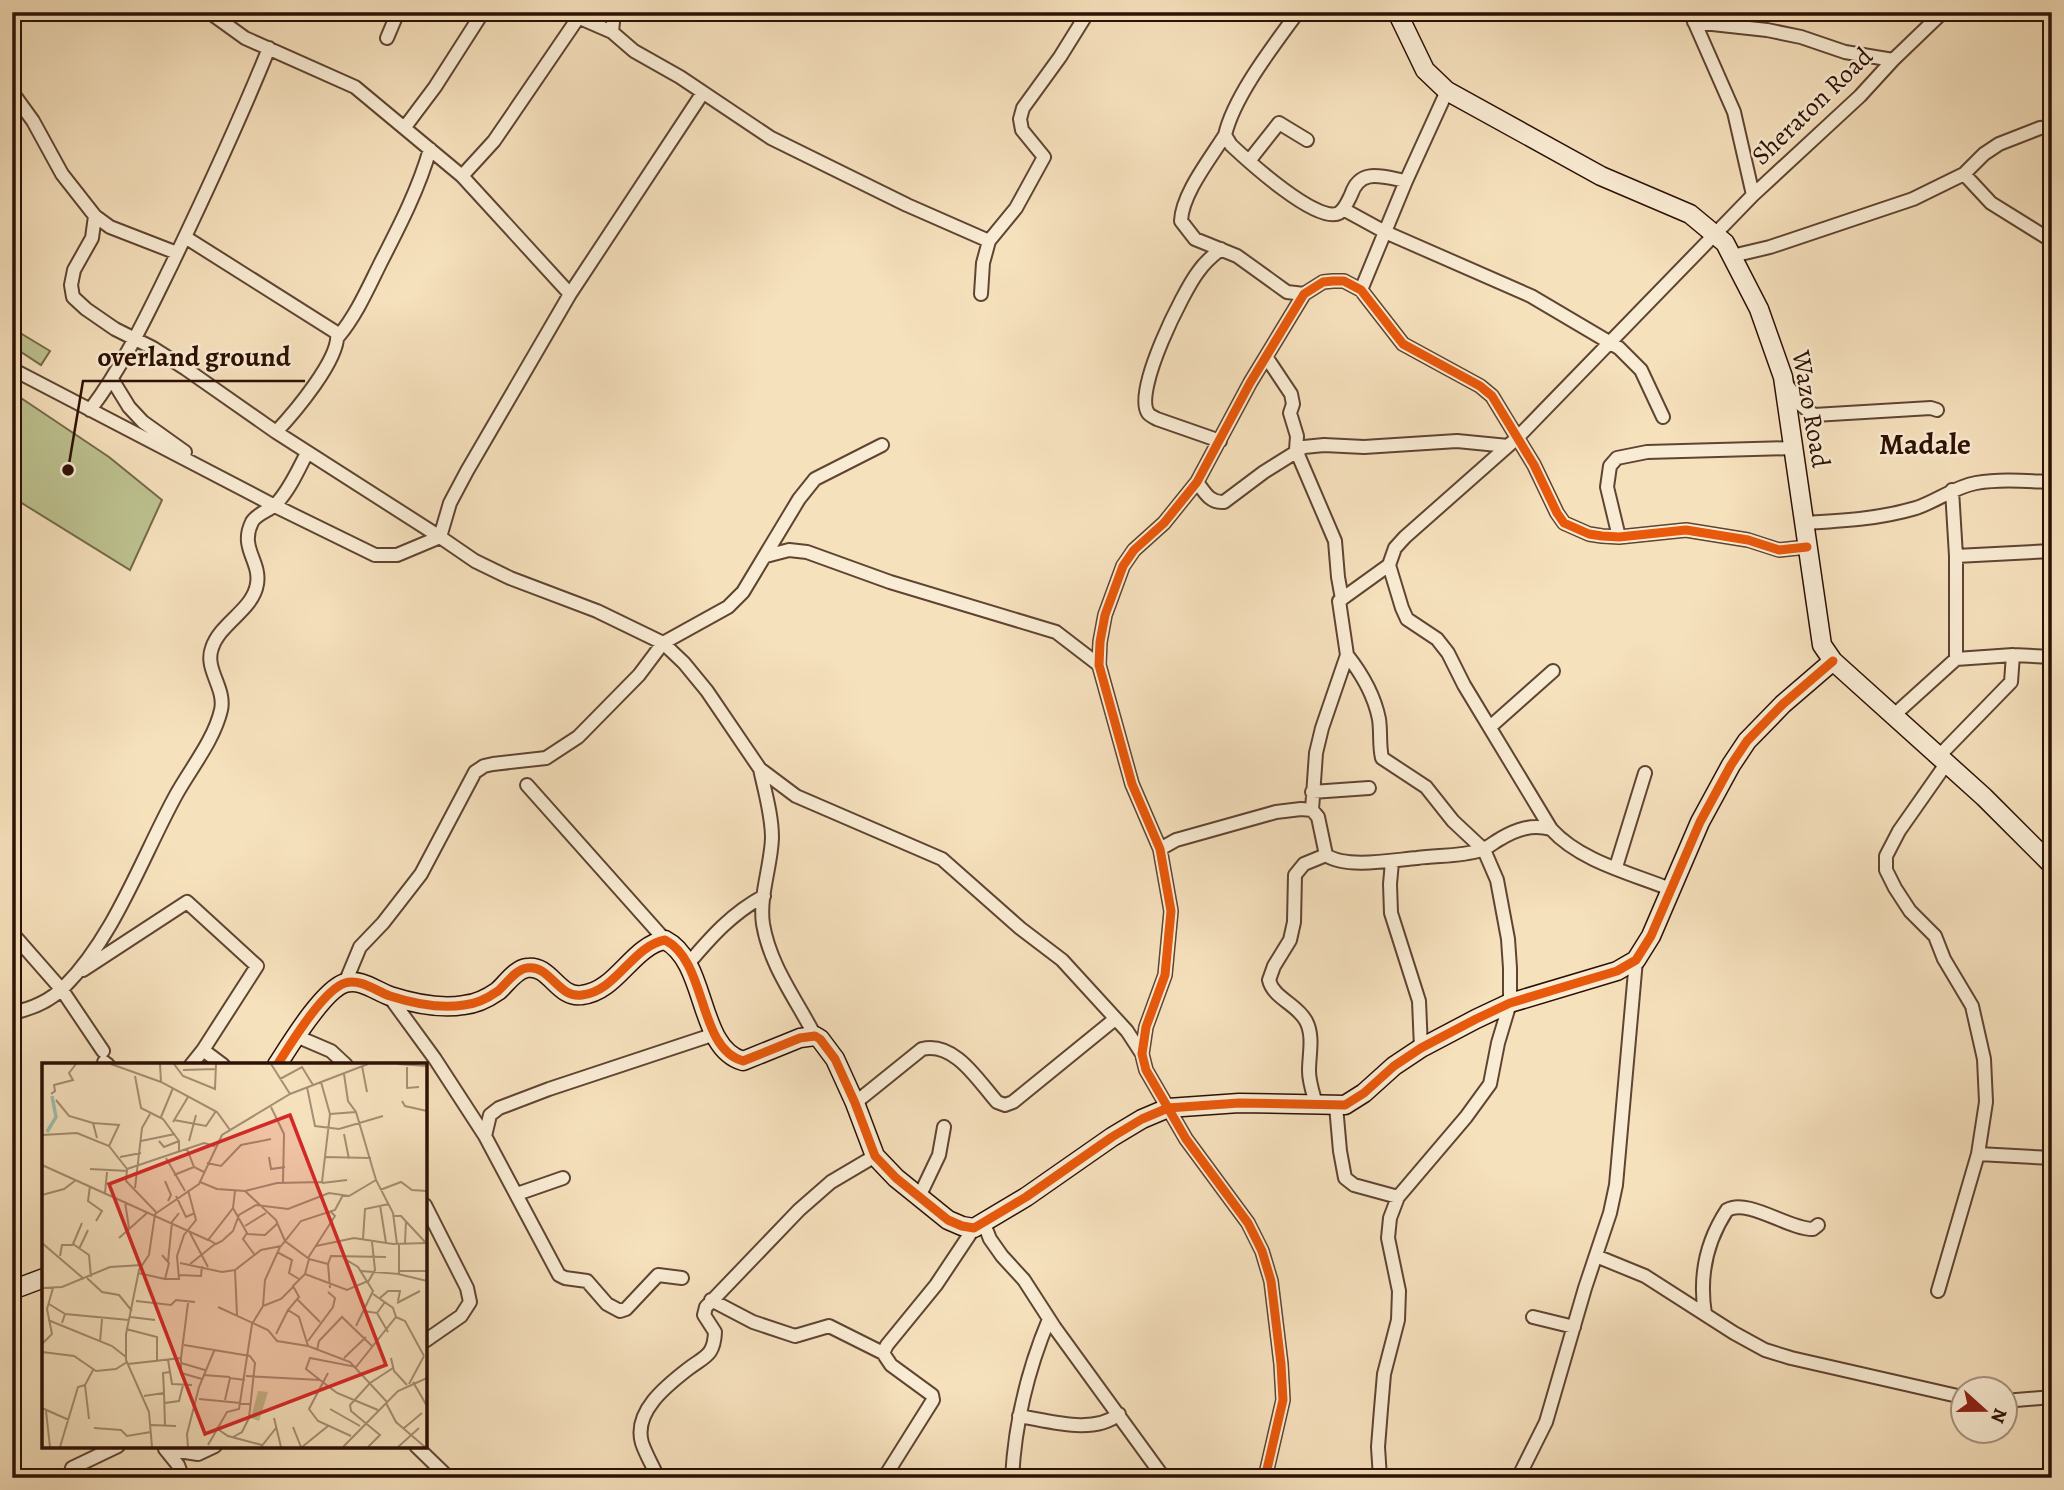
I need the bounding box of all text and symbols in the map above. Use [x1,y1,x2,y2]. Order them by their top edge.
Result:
street label: Sheraton Road [1744,39,1880,173]
callout: overland ground [83,332,305,381]
text: overland ground [97,338,292,376]
street label: Wazo Road [1783,347,1839,470]
district label: Madale [1879,424,1971,464]
inset map [42,1063,427,1448]
north arrow [1948,1374,2018,1444]
text: N [1984,1405,2014,1427]

